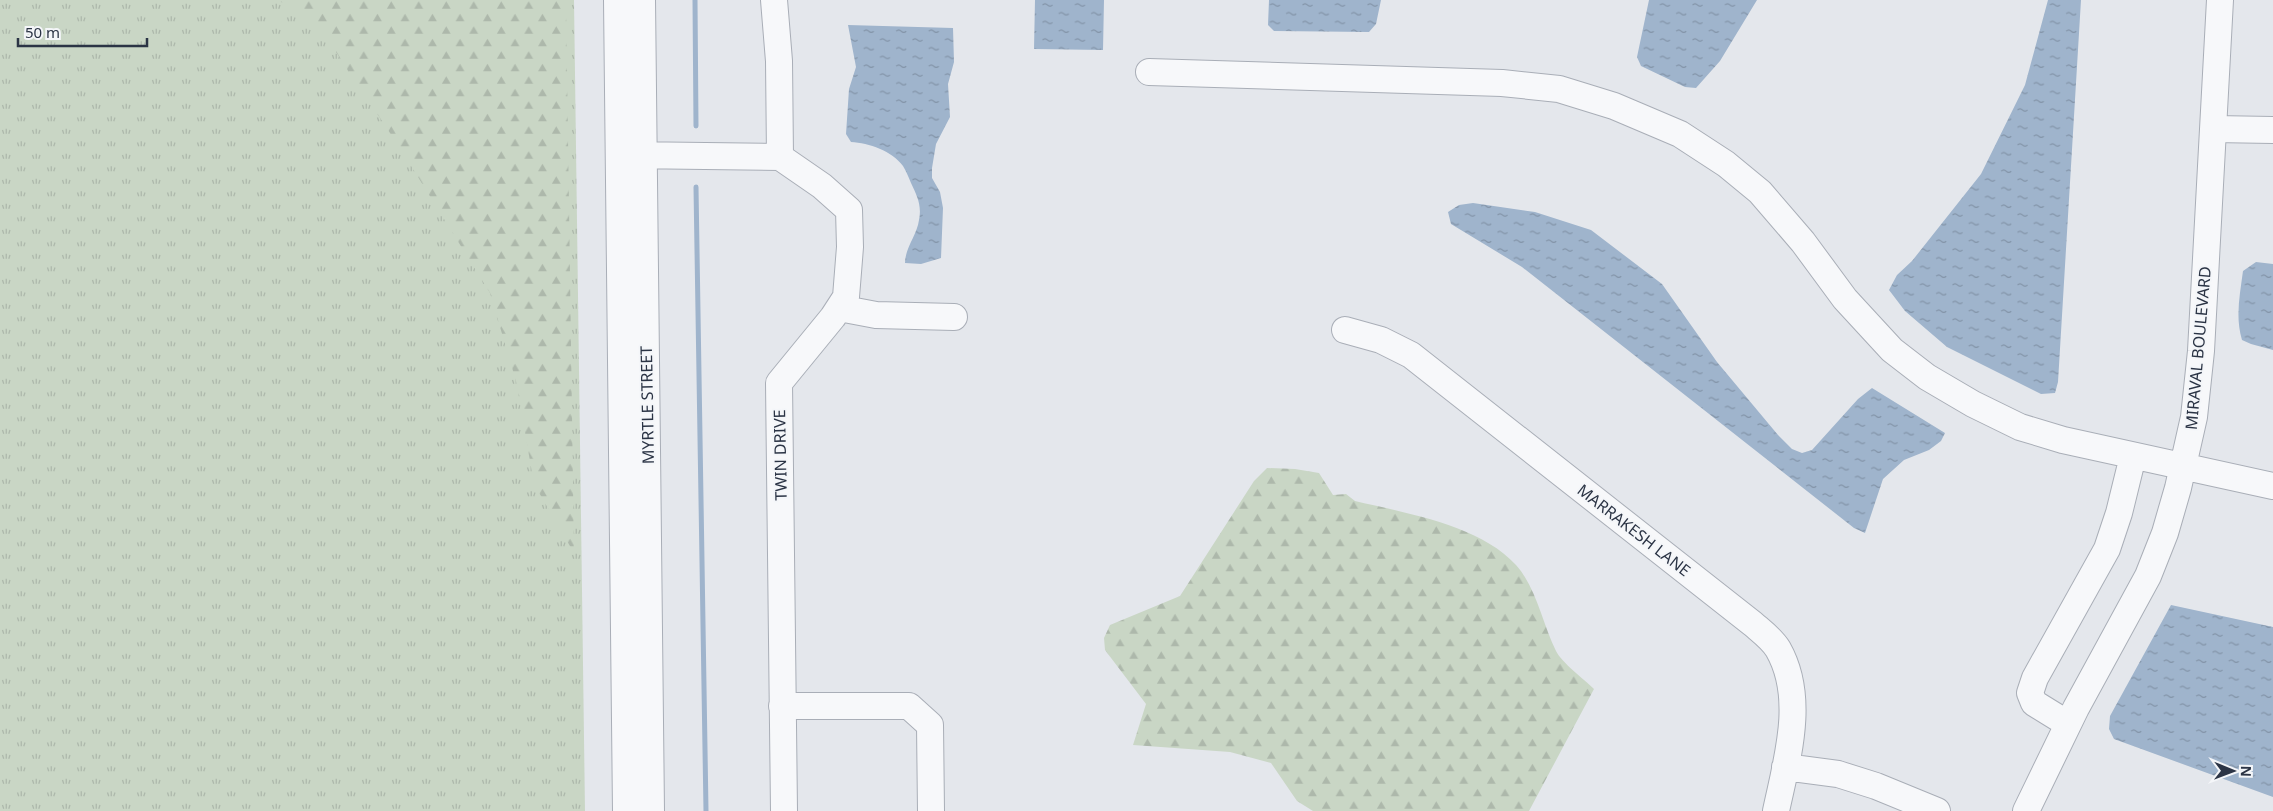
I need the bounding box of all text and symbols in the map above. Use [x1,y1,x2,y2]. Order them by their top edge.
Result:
scale bar [18,15,146,47]
text: 50 m [25,22,60,42]
street label: MIRAVAL BOULEVARD [2180,265,2216,431]
street label: MYRTLE STREET [635,346,659,464]
street label: TWIN DRIVE [768,409,792,501]
street label: MARRAKESH LANE [1573,479,1695,581]
north arrow [2208,746,2258,796]
text: N [2237,765,2256,777]

